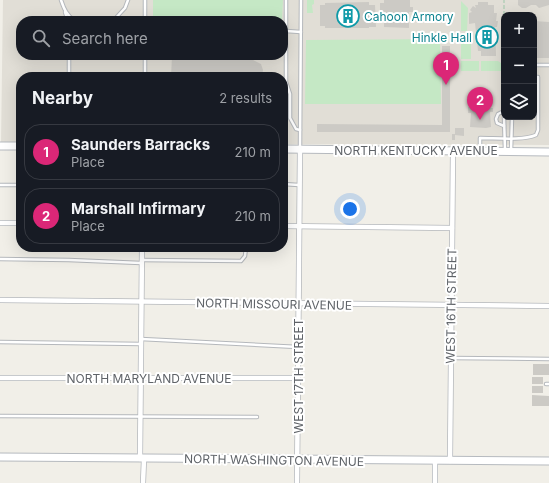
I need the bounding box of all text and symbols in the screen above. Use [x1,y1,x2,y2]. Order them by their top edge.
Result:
building icon: Cahoon Armory [335,3,361,29]
place label: Cahoon Armory [364,9,454,24]
map controls [501,12,537,120]
button: + [501,12,537,48]
search box [16,16,288,60]
building icon: Hinkle Hall [474,24,500,50]
icon: search [30,27,52,49]
text: Search here [62,29,148,48]
place label: Hinkle Hall [412,30,472,45]
button: − [501,48,537,84]
pin: 1 [433,52,459,85]
button: layers [501,84,537,120]
pin: 2 [467,87,493,120]
text: Nearby [32,88,93,108]
text: 2 results [219,90,272,106]
text: Saunders Barracks [71,135,210,154]
street label: NORTH KENTUCKY AVENUE [334,143,498,158]
text: 1 [43,144,49,160]
text: 210 m [235,144,271,160]
text: Place [71,154,105,170]
text: Marshall Infirmary [71,199,206,218]
your location [340,199,360,219]
text: 2 [42,208,50,224]
text: 210 m [235,208,271,224]
text: Place [71,218,105,234]
street label: WEST 16TH STREET [442,248,460,364]
street label: NORTH MISSOURI AVENUE [196,295,352,313]
street label: WEST 17TH STREET [291,318,306,433]
street label: NORTH MARYLAND AVENUE [67,371,231,386]
street label: NORTH WASHINGTON AVENUE [184,451,364,469]

